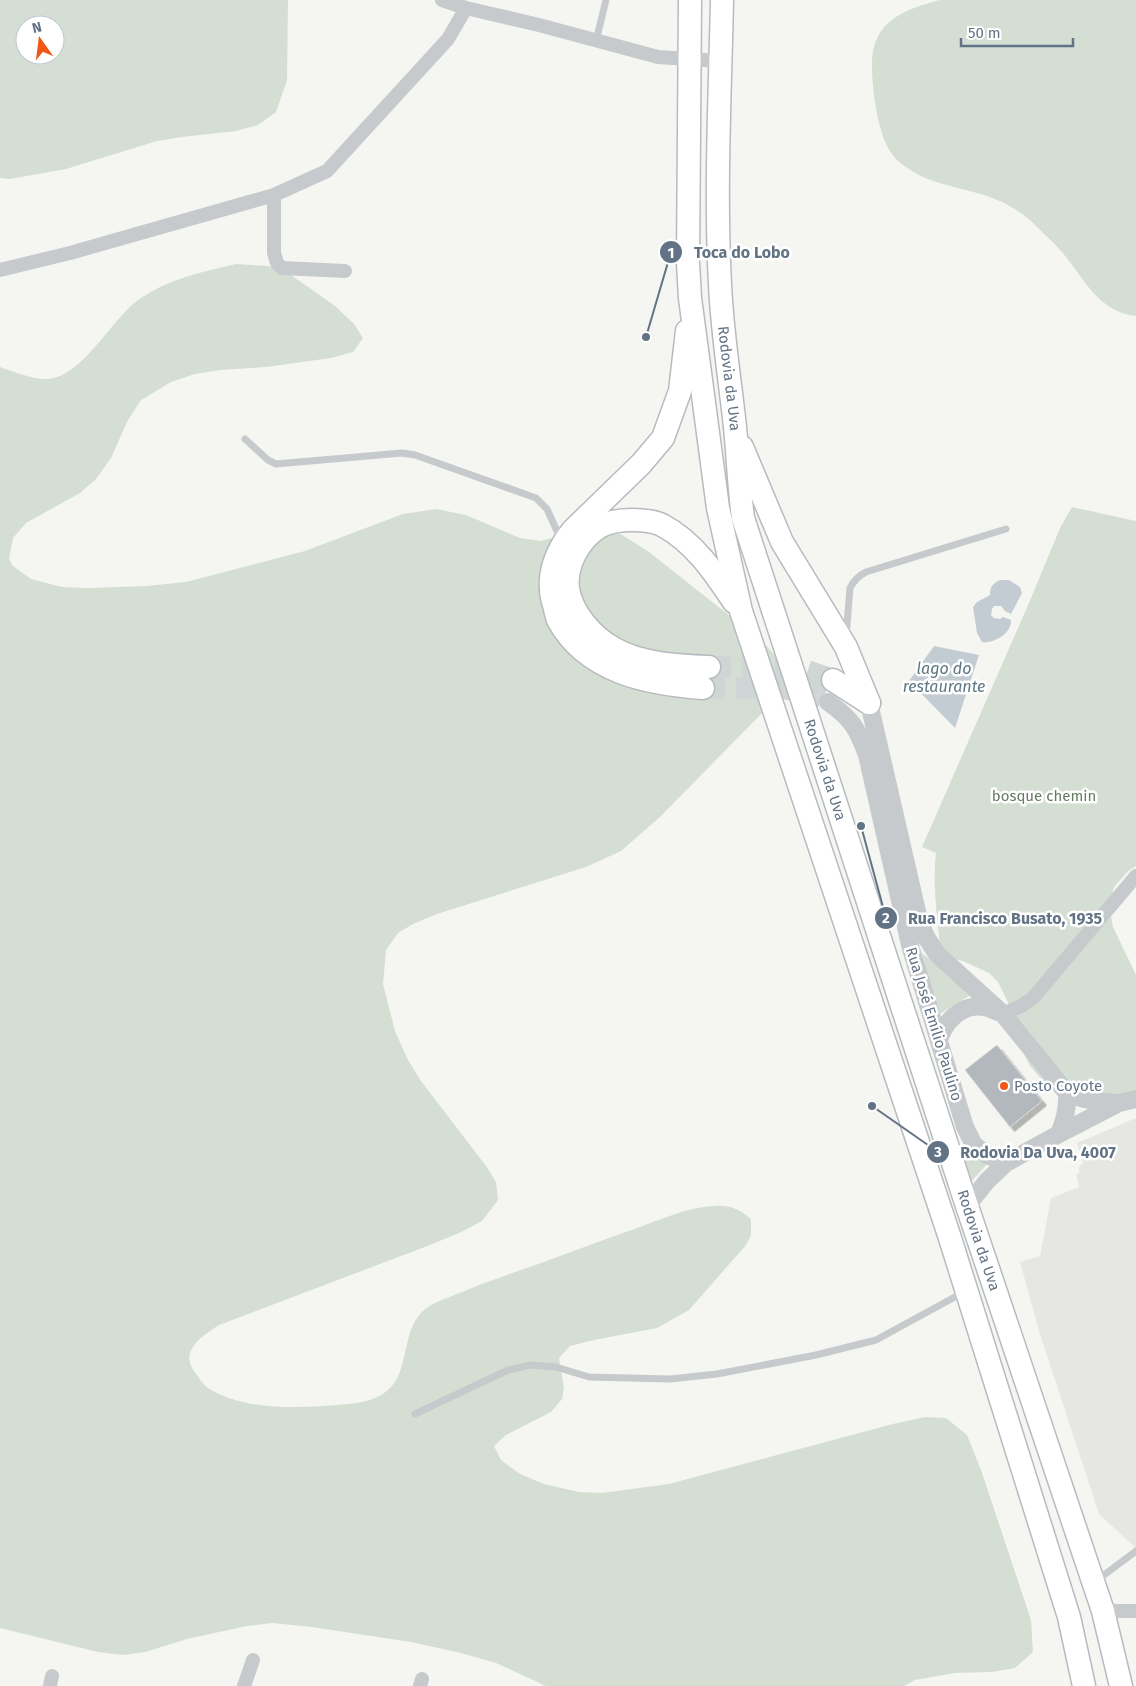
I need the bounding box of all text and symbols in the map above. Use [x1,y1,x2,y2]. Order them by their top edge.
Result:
north arrow [15,15,65,65]
scale bar [961,15,1074,47]
text: N [30,18,44,37]
text: 50 m [968,24,1001,42]
callout: Toca do Lobo [659,237,800,268]
text: Toca do Lobo [694,243,790,262]
text: 1 [668,244,674,262]
street label: Rodovia da Uva [714,325,744,432]
water label: lago do restaurante [903,659,985,696]
street label: Rodovia da Uva [800,717,850,823]
park label: bosque chemin [992,787,1096,805]
callout: Rua Francisco Busato, 1935 [873,903,1112,934]
text: 2 [882,909,890,927]
text: Rua Francisco Busato, 1935 [908,909,1102,928]
street label: Rua José Emílio Paulino [902,945,966,1103]
place label: Posto Coyote [1014,1077,1102,1095]
marker: Posto Coyote [998,1080,1010,1092]
callout: Rodovia Da Uva, 4007 [925,1137,1126,1168]
text: 3 [933,1143,942,1161]
text: Rodovia Da Uva, 4007 [960,1143,1116,1162]
street label: Rodovia da Uva [953,1187,1004,1293]

